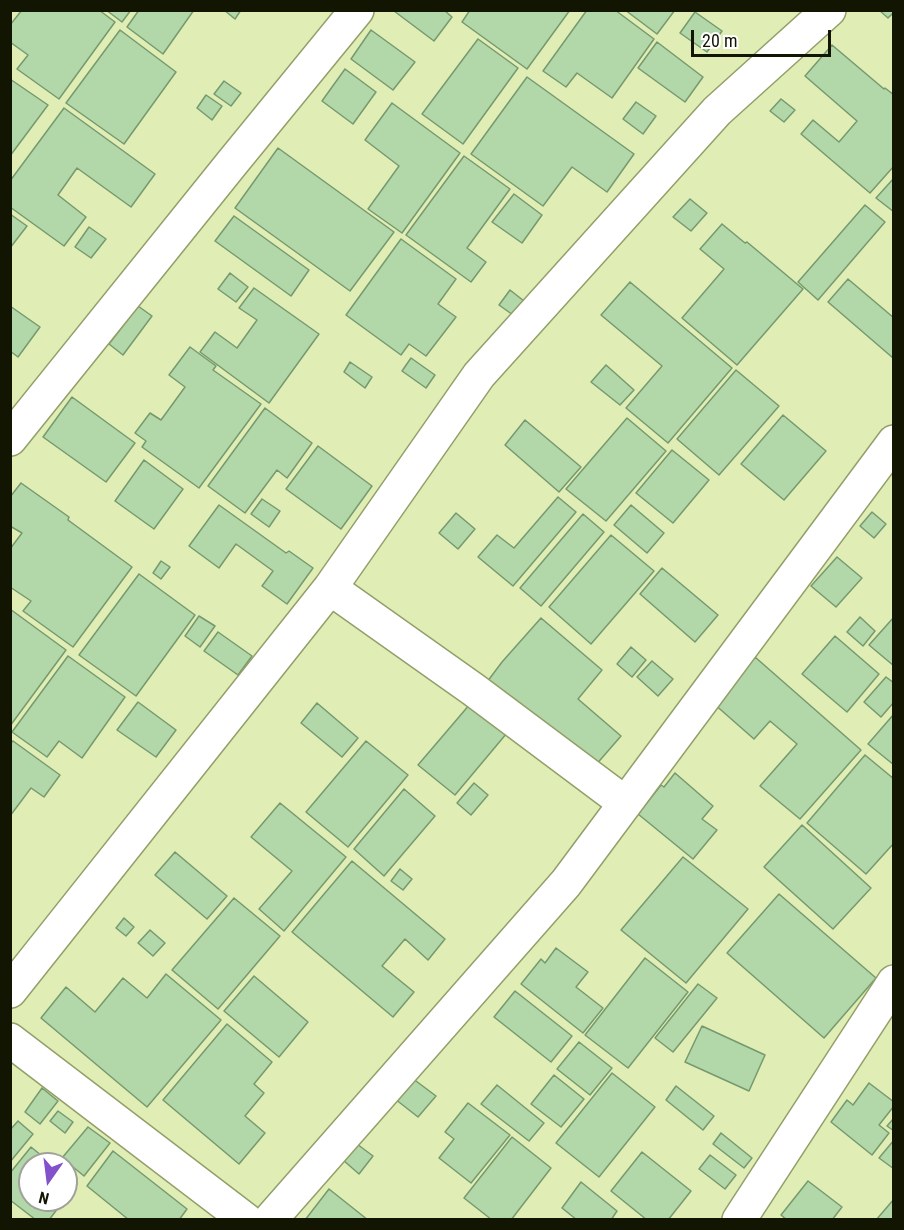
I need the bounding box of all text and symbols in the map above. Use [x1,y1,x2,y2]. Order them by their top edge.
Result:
scale bar [694,18,834,56]
text: 20 m [702,30,737,51]
north arrow [18,1152,78,1212]
text: N [37,1188,51,1208]

